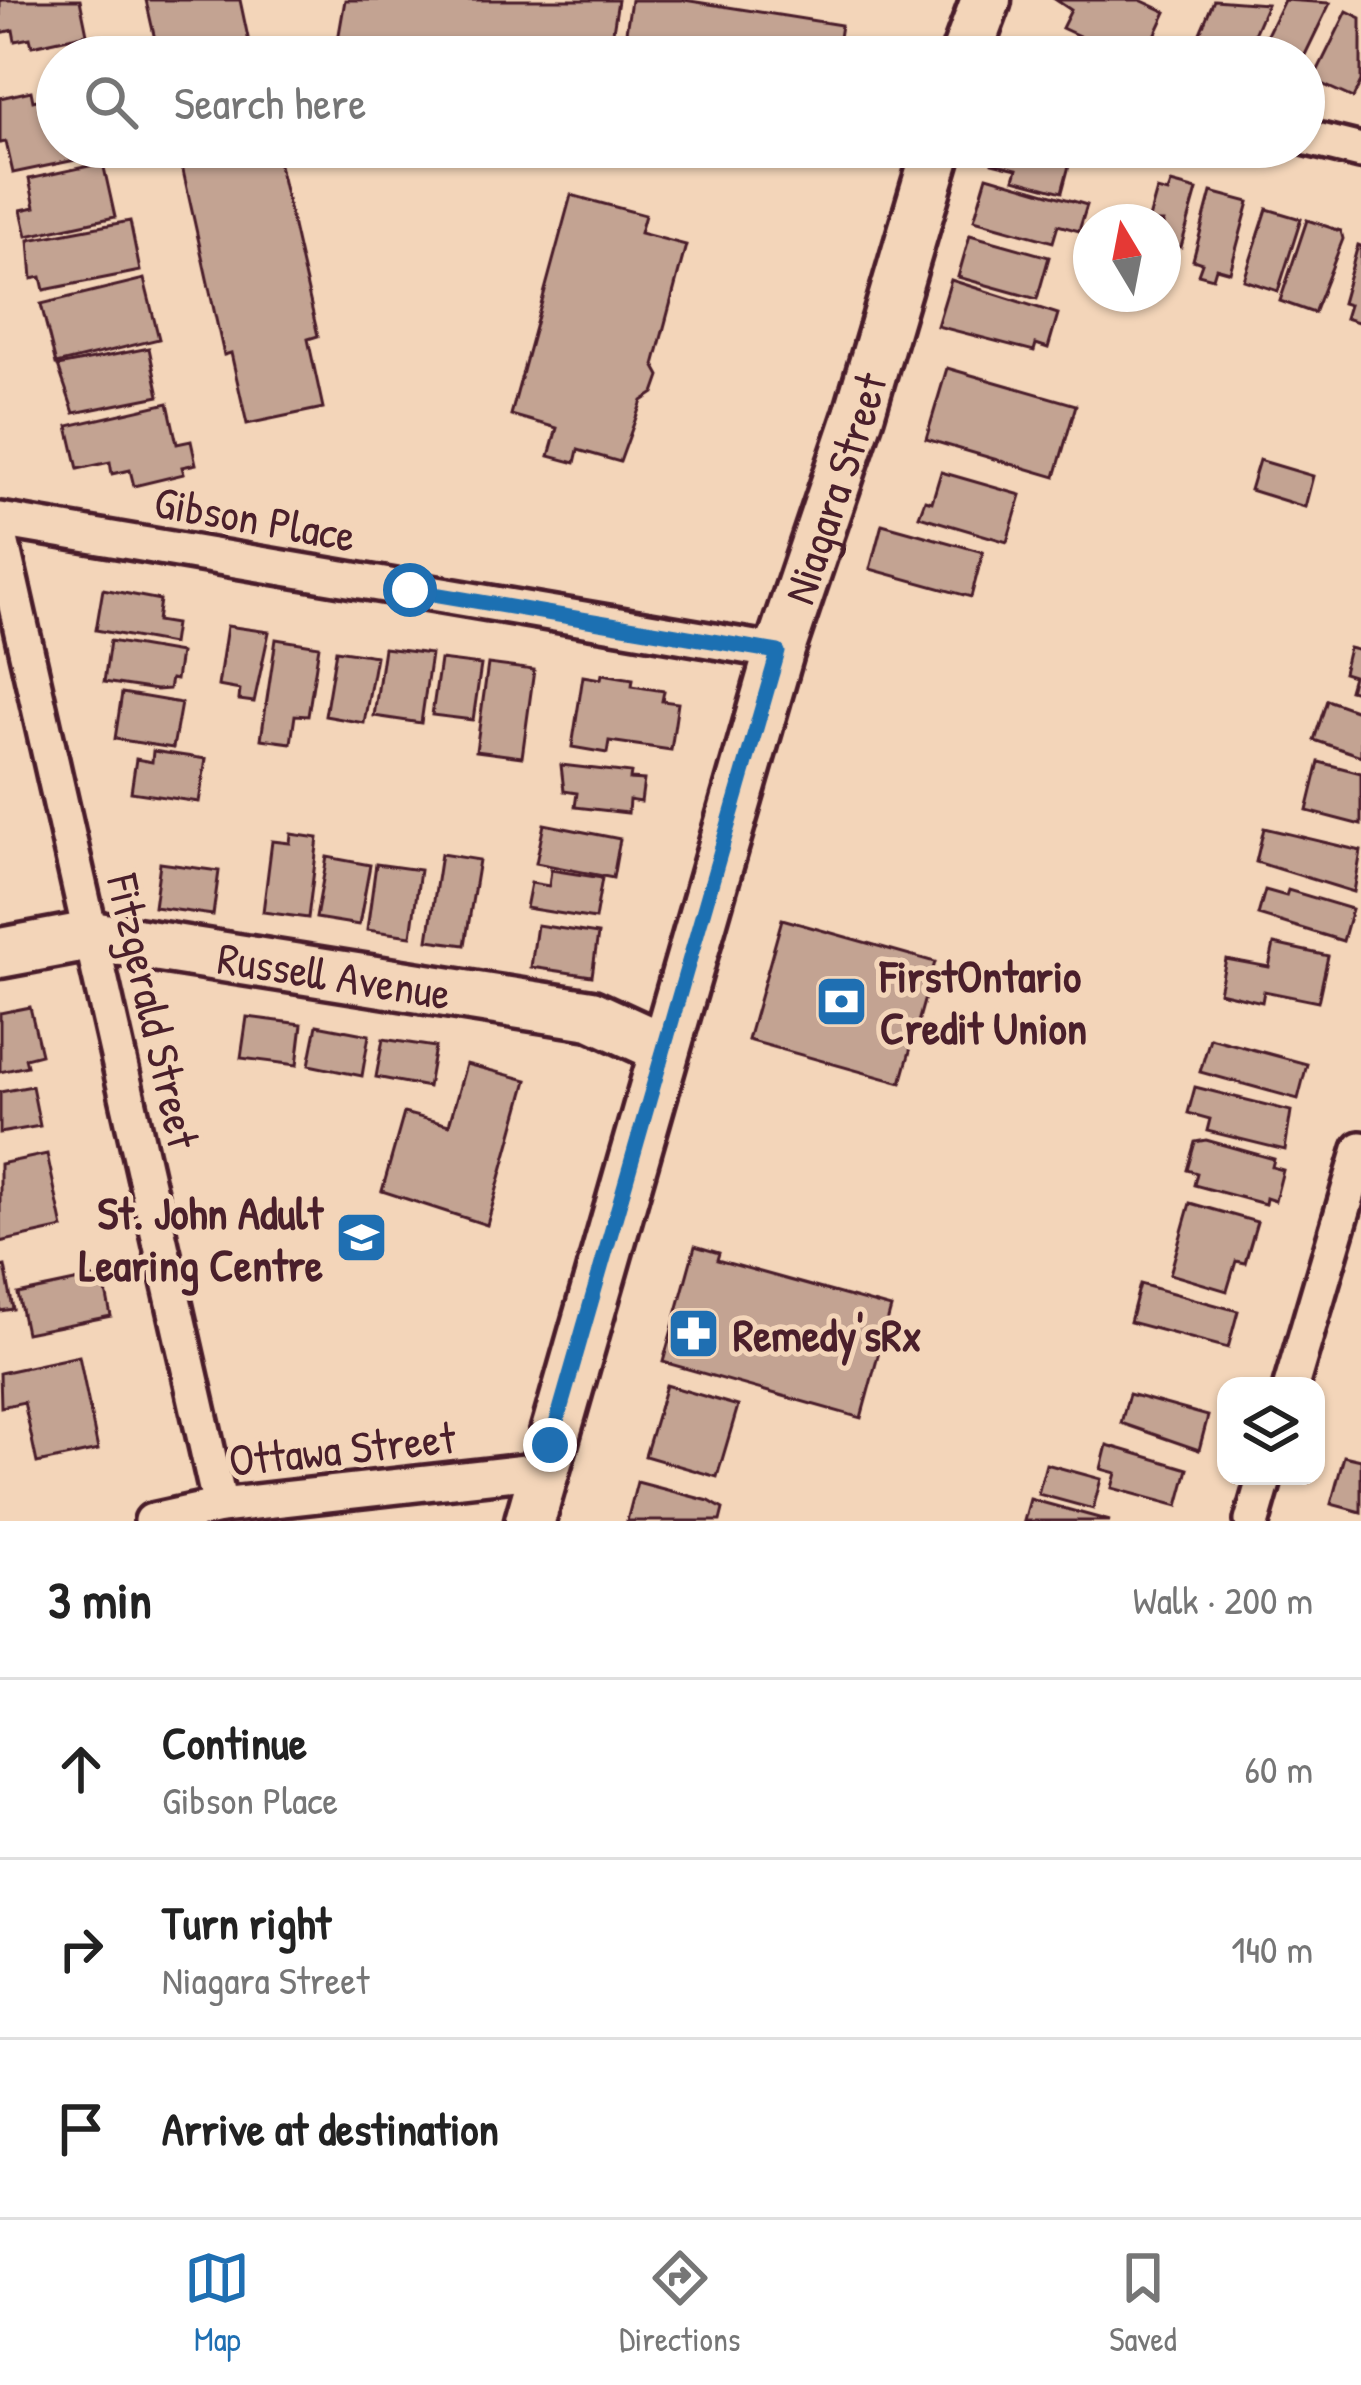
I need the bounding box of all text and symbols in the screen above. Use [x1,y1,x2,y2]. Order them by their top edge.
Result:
search box [36,36,1325,168]
icon: search [78,69,144,135]
text: Search here [174,72,366,133]
north arrow [1073,204,1181,312]
street label: Niagara Street [767,365,900,611]
street label: Gibson Place [150,470,360,566]
route start [383,563,437,617]
street label: Fitzgerald Street [93,867,215,1154]
street label: Russell Avenue [214,926,455,1023]
place label: FirstOntario Credit Union [879,945,1087,1058]
bank icon: FirstOntario Credit Union [813,973,869,1029]
place label: St. John Adult Learing Centre [79,1182,325,1296]
school or university icon: St. John Adult Learing Centre [334,1210,390,1266]
place label: Remedy'sRx [733,1304,922,1366]
pharmacy icon: Remedy'sRx [666,1306,722,1362]
map controls [1217,1377,1325,1485]
button: layers [1217,1377,1325,1485]
street label: Ottawa Street [226,1406,459,1490]
route end [523,1418,577,1472]
text: 3 min [48,1565,152,1634]
text: Walk · 200 m [1133,1573,1313,1626]
text: Continue [162,1712,307,1773]
icon: ahead [48,1736,114,1802]
text: 60 m [1244,1742,1313,1795]
text: Gibson Place [162,1773,338,1826]
text: Turn right [162,1892,331,1953]
icon: right [48,1916,114,1982]
text: 140 m [1231,1922,1313,1975]
text: Niagara Street [162,1953,369,2006]
icon: arrive [48,2096,114,2162]
text: Arrive at destination [162,2098,499,2159]
tab: Map [184,2245,250,2361]
tab: Directions [619,2245,741,2361]
tab: Saved [1109,2245,1177,2361]

